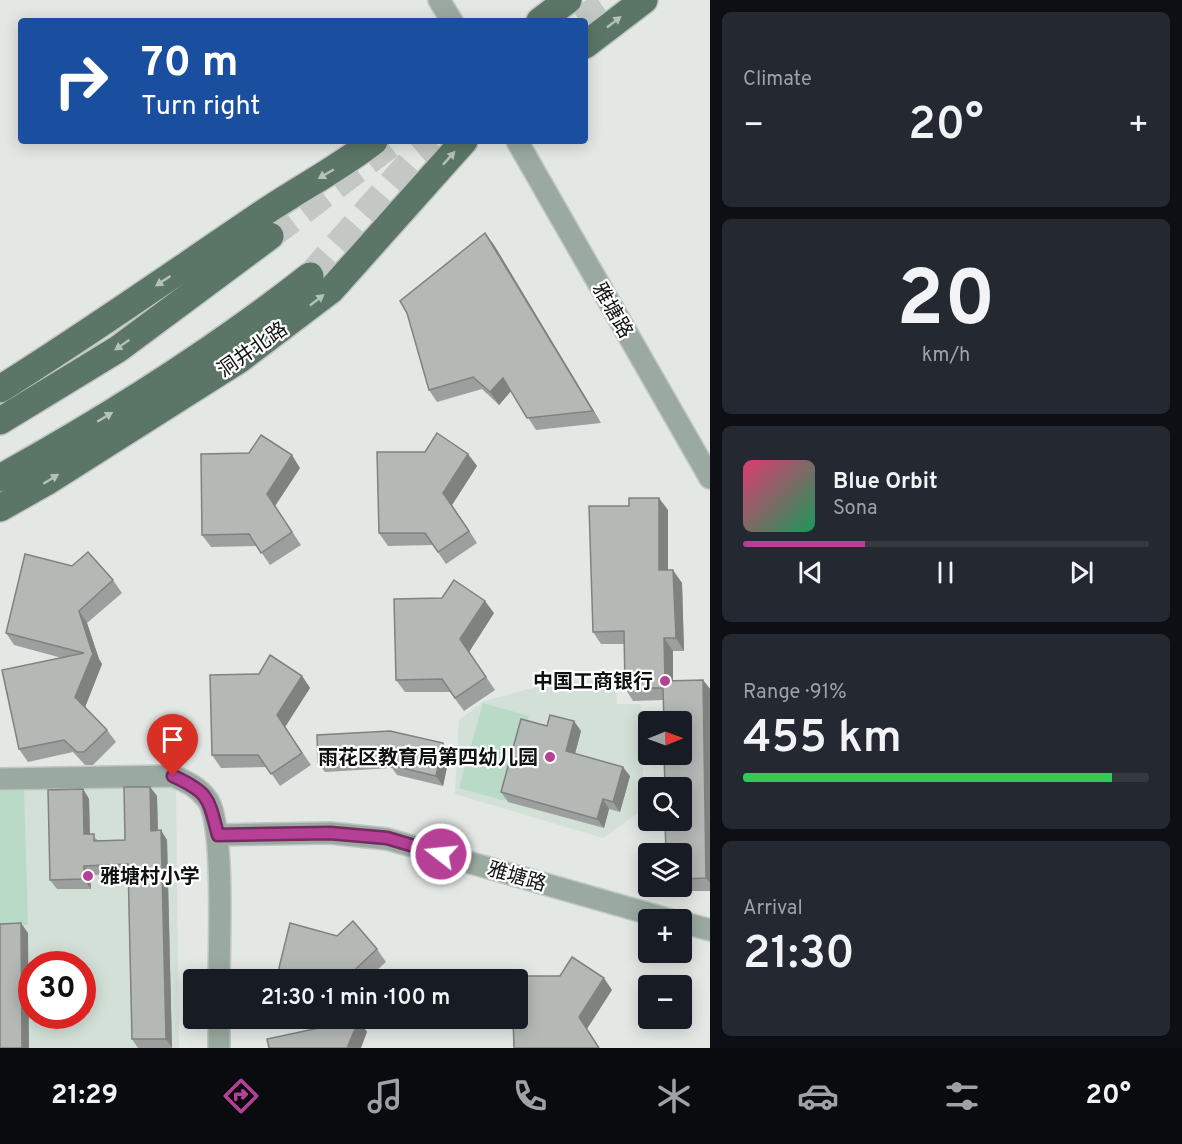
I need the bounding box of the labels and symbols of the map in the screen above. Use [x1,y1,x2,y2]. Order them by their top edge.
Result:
one-way arrow [607,17,622,29]
one-way arrow [442,150,456,165]
one-way arrow [318,169,334,180]
one-way arrow [155,275,171,286]
street label: 雅塘路 [585,279,638,343]
one-way arrow [309,294,325,307]
street label: 洞井北路 [213,317,293,384]
one-way arrow [114,339,130,351]
one-way arrow [97,412,113,423]
one-way arrow [43,473,59,484]
place label: 中国工商银行 [533,670,653,696]
marker: 中国工商银行 [658,674,672,688]
north arrow [638,711,692,765]
pin [147,714,198,776]
place label: 雨花区教育局第四幼儿园 [318,746,538,772]
marker: 雨花区教育局第四幼儿园 [543,750,557,764]
position arrow [409,822,473,886]
street label: 雅塘路 [484,857,549,899]
place label: 雅塘村小学 [100,865,200,891]
marker: 雅塘村小学 [81,869,95,883]
speed limit sign: 30 [18,951,96,1029]

